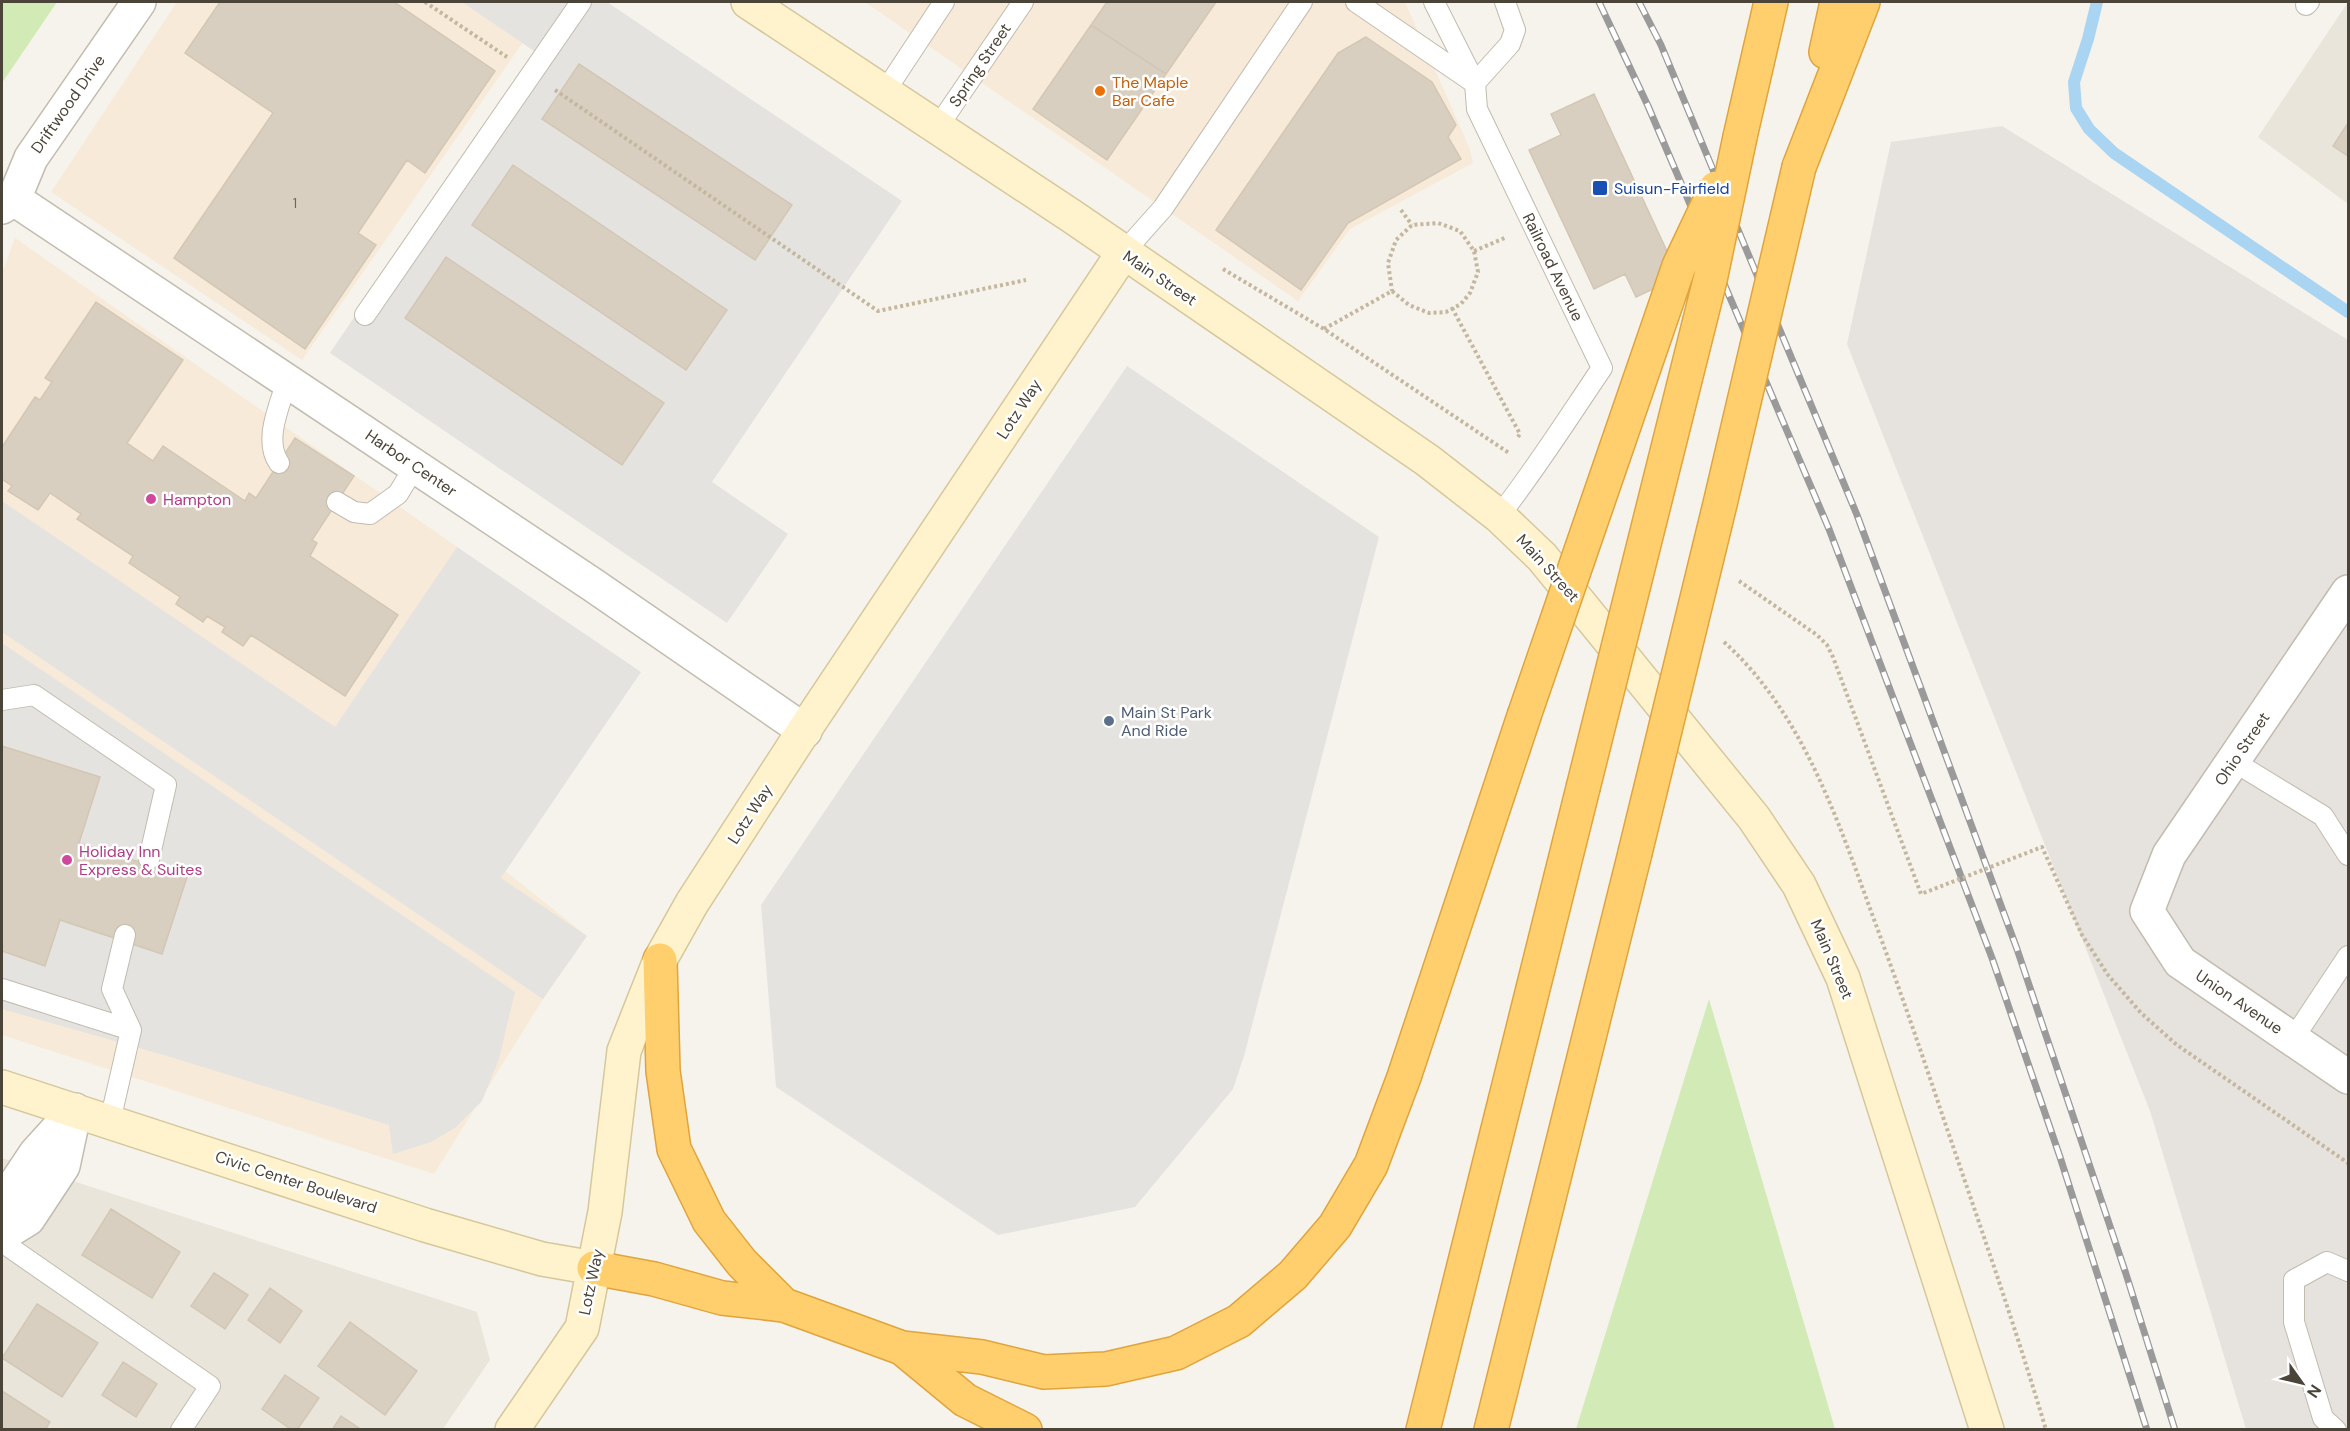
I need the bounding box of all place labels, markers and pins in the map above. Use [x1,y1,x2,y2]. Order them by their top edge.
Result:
place label: The Maple Bar Cafe [1112,72,1188,111]
marker: The Maple Bar Cafe [1093,84,1107,98]
place label: Suisun-Fairfield [1614,178,1730,199]
marker: Suisun-Fairfield [1591,179,1609,197]
place label: Hampton [163,489,231,510]
marker: Hampton [144,492,158,506]
place label: Main St Park And Ride [1121,702,1212,741]
marker: Main St Park And Ride [1102,714,1116,728]
place label: Holiday Inn Express & Suites [79,841,202,880]
marker: Holiday Inn Express & Suites [60,853,74,867]

